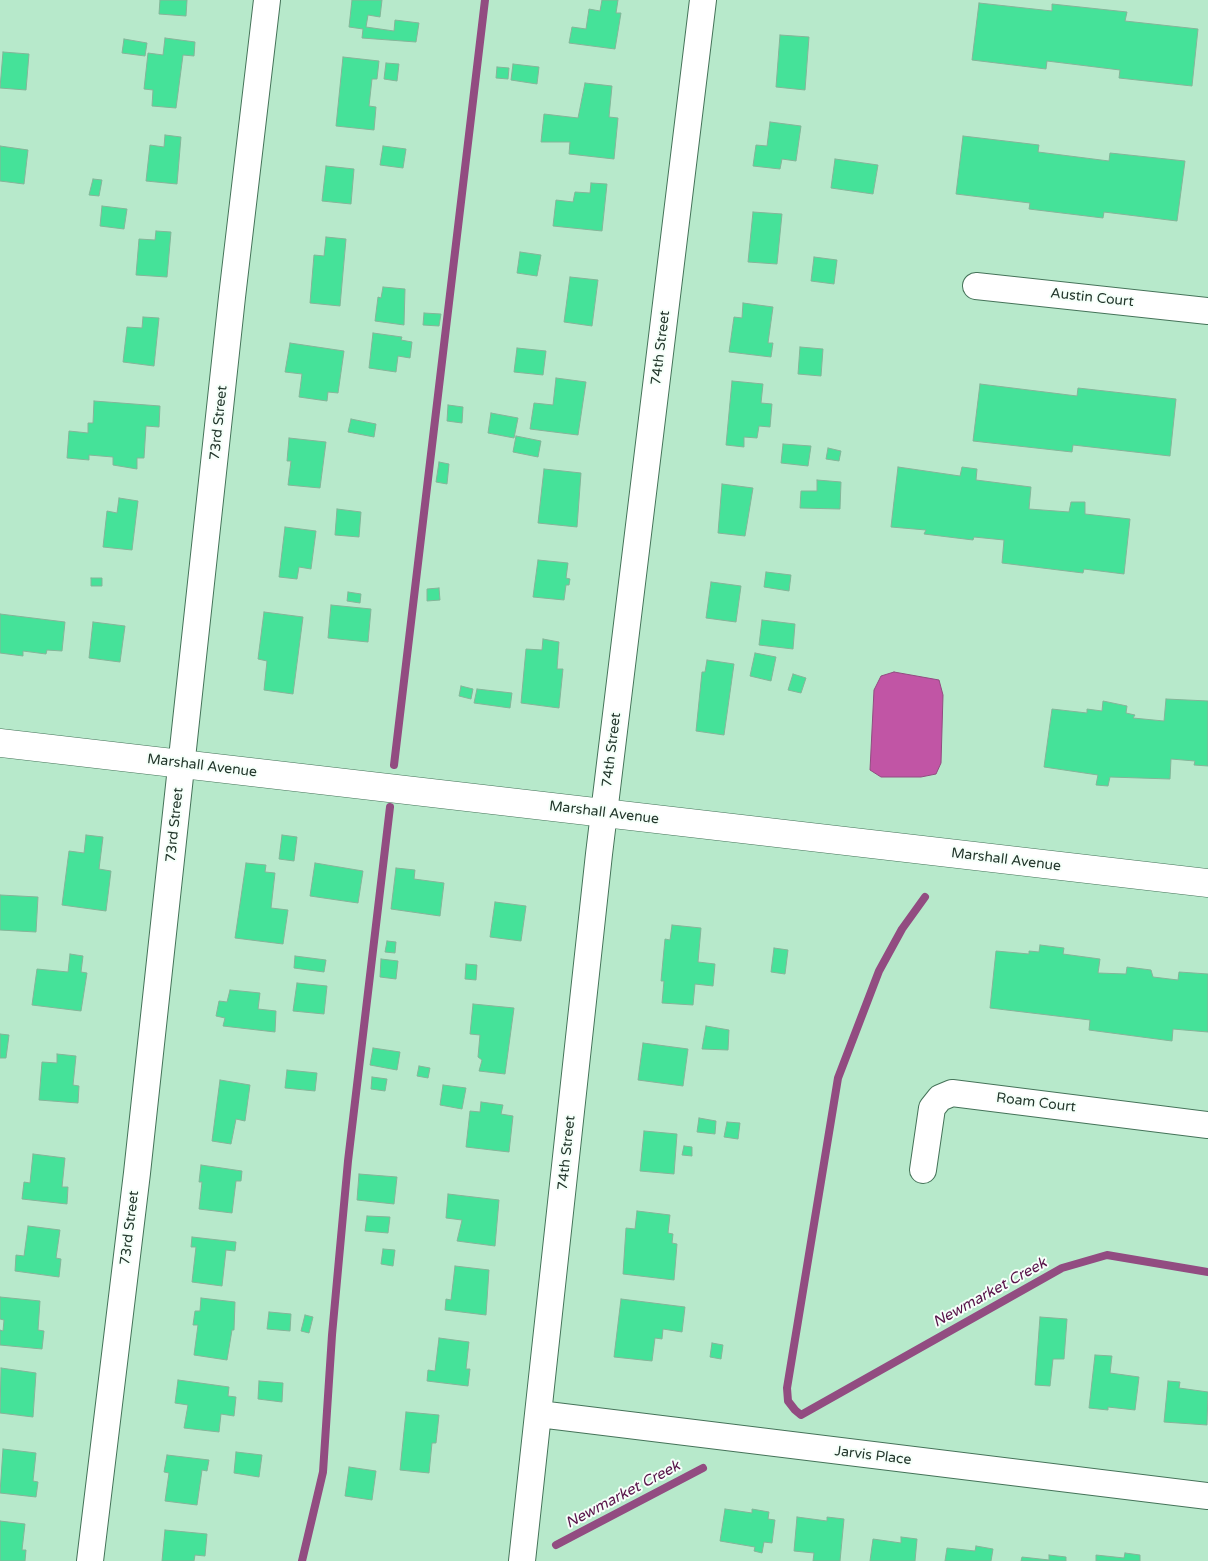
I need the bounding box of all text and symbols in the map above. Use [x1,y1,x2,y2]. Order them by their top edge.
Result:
street label: Austin Court [1050,285,1134,311]
street label: 74th Street [648,310,674,386]
street label: 73rd Street [207,385,231,461]
street label: 74th Street [599,712,625,788]
street label: Marshall Avenue [146,751,258,781]
street label: 73rd Street [163,787,187,863]
street label: Marshall Avenue [548,798,660,828]
street label: Marshall Avenue [950,845,1062,875]
street label: Roam Court [995,1090,1077,1116]
street label: 74th Street [555,1115,579,1191]
street label: 73rd Street [117,1190,143,1266]
water label: Newmarket Creek [930,1254,1050,1332]
street label: Jarvis Place [834,1443,912,1469]
water label: Newmarket Creek [563,1457,683,1533]

